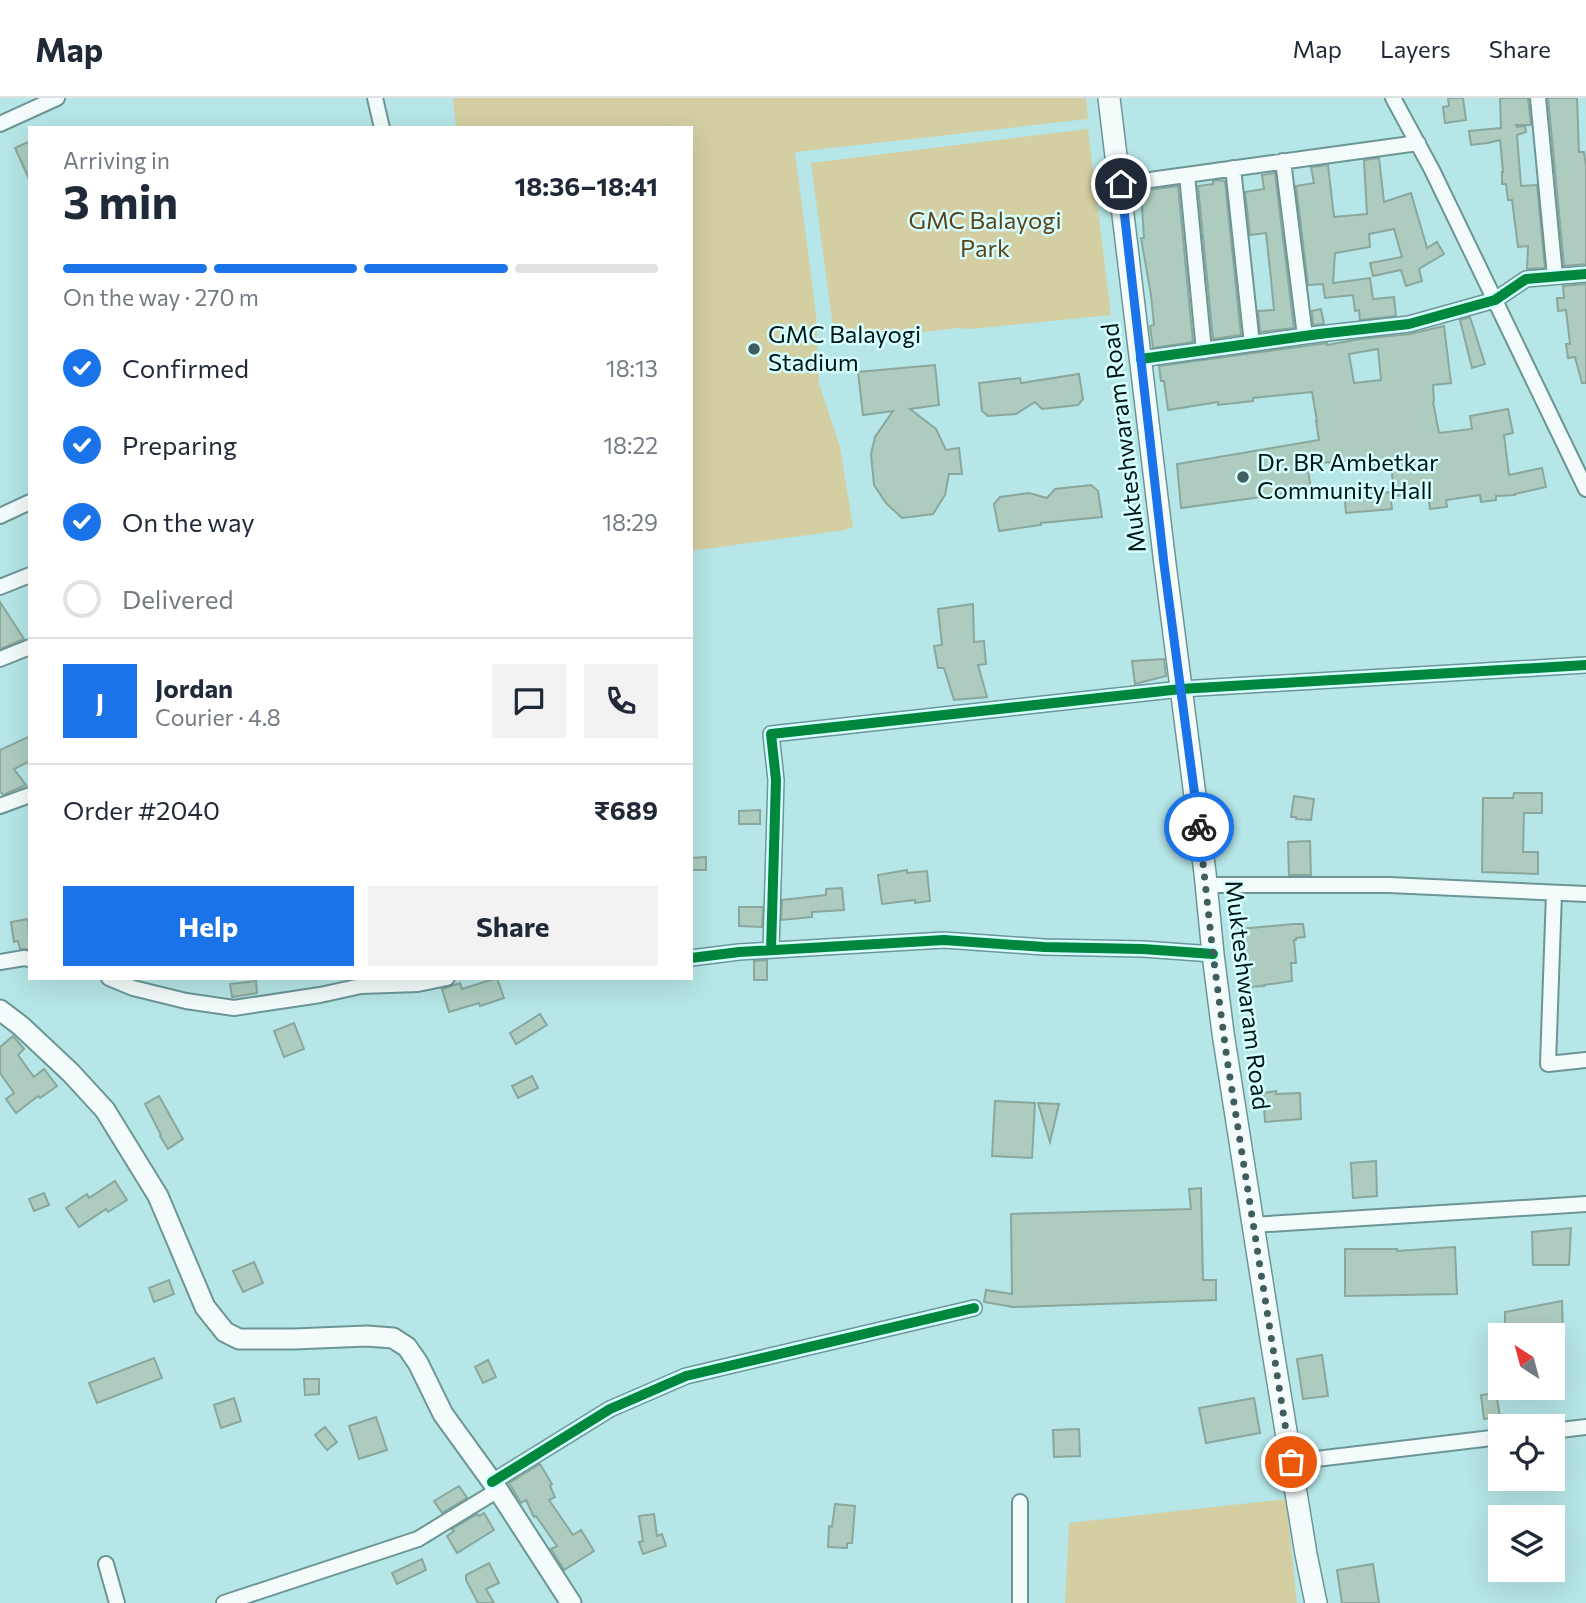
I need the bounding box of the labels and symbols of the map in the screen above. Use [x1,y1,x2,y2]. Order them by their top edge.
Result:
pin [1091,154,1151,214]
park label: GMC Balayogi Park [908,205,1062,262]
place label: GMC Balayogi Stadium [768,319,921,376]
street label: Mukteshwaram Road [1094,322,1151,555]
marker: GMC Balayogi Stadium [746,341,762,357]
place label: Dr. BR Ambetkar Community Hall [1257,447,1439,504]
marker: Dr. BR Ambetkar Community Hall [1235,469,1251,485]
courier [1164,792,1234,862]
street label: Mukteshwaram Road [1220,878,1277,1111]
north arrow [1488,1323,1564,1400]
pin [1261,1432,1321,1492]

